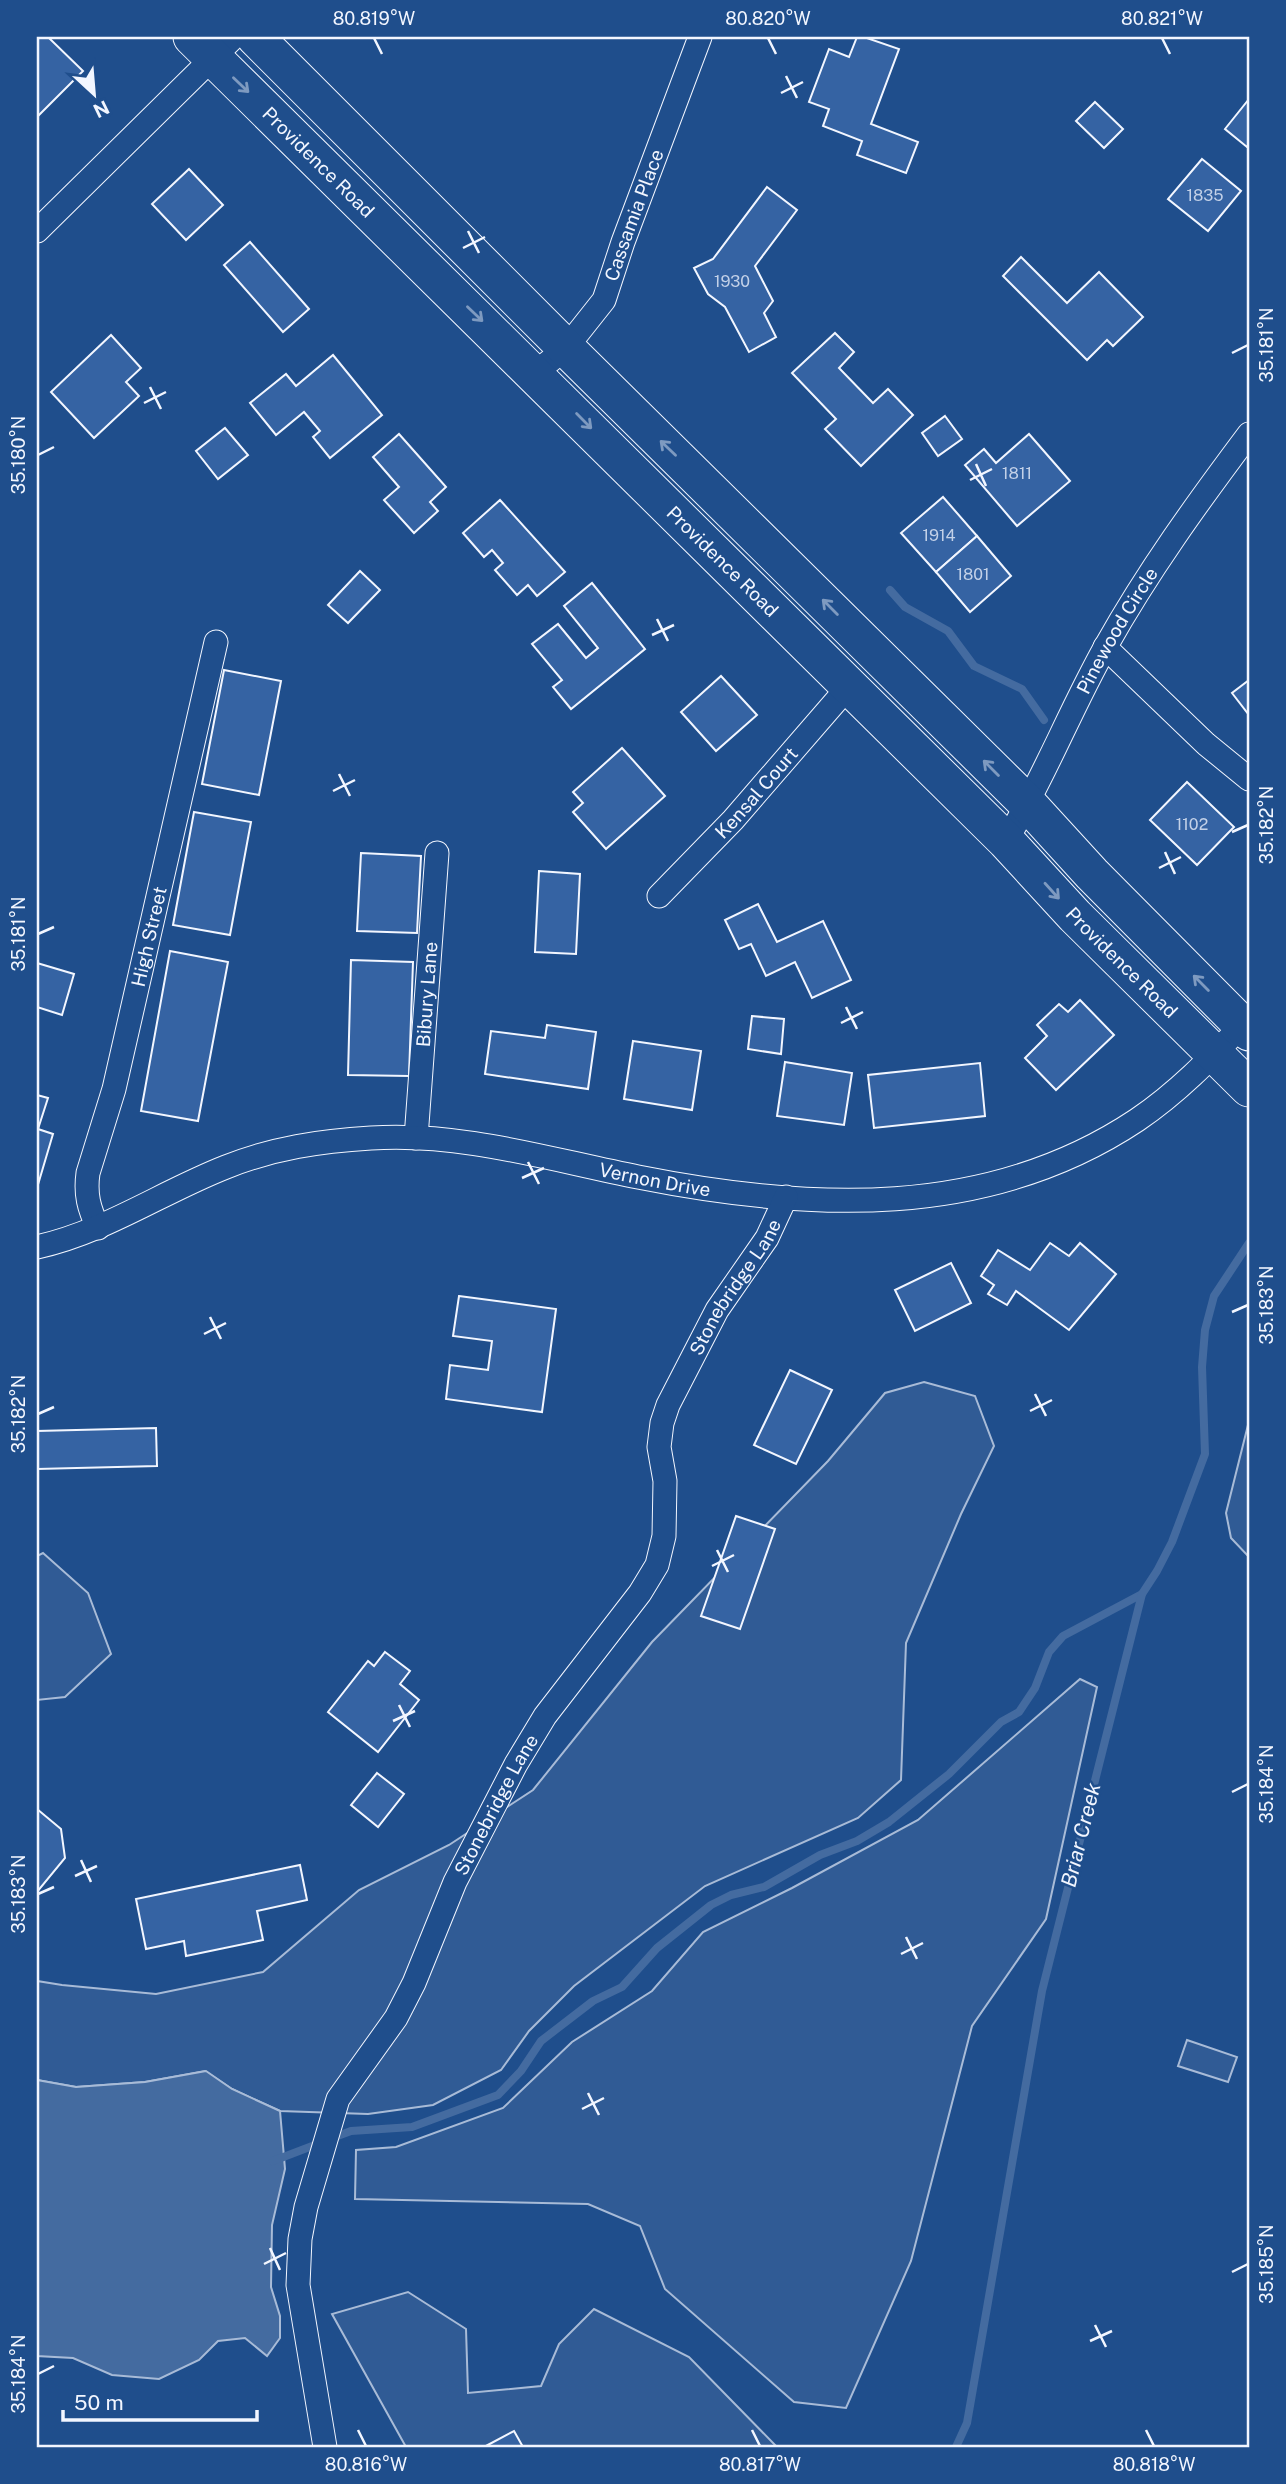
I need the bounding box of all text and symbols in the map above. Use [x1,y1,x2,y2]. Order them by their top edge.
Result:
text: 80.819°W [333,8,415,29]
text: 80.820°W [725,8,811,29]
text: 80.821°W [1121,8,1203,29]
north arrow [60,60,130,130]
one-way arrow [232,76,249,93]
text: N [90,96,113,122]
street label: Providence Road [258,102,379,222]
street label: Cassamia Place [600,146,668,284]
house number: 1835 [1186,186,1224,205]
house number: 1930 [714,272,750,291]
one-way arrow [466,305,483,322]
text: 35.181°N [1256,307,1277,383]
one-way arrow [575,413,592,430]
text: 35.180°N [8,416,29,494]
one-way arrow [659,440,676,457]
house number: 1811 [1002,464,1032,483]
street label: Providence Road [662,501,783,621]
house number: 1914 [922,526,956,545]
street label: Pinewood Circle [1072,563,1162,697]
house number: 1801 [956,565,990,584]
one-way arrow [822,599,839,616]
street label: Kensal Court [710,742,802,843]
one-way arrow [983,759,1000,776]
text: 35.182°N [1256,786,1277,864]
house number: 1102 [1176,815,1208,834]
one-way arrow [1044,882,1061,899]
street label: High Street [127,884,171,989]
text: 35.181°N [8,896,29,972]
street label: Providence Road [1062,903,1182,1022]
street label: Bibury Lane [412,941,441,1048]
one-way arrow [1193,975,1210,992]
street label: Vernon Drive [597,1158,712,1201]
street label: Stonebridge Lane [685,1216,785,1359]
text: 35.183°N [1256,1265,1277,1345]
text: 35.182°N [8,1375,29,1453]
street label: Stonebridge Lane [449,1730,542,1879]
text: 35.184°N [1256,1744,1277,1824]
water label: Briar Creek [1055,1779,1106,1890]
text: 35.183°N [8,1854,29,1934]
text: 35.185°N [1256,2224,1277,2304]
text: 35.184°N [8,2334,29,2414]
scale bar [63,2379,257,2423]
text: 50 m [74,2390,124,2415]
text: 80.816°W [325,2454,407,2475]
text: 80.817°W [719,2454,801,2475]
text: 80.818°W [1113,2454,1195,2475]

